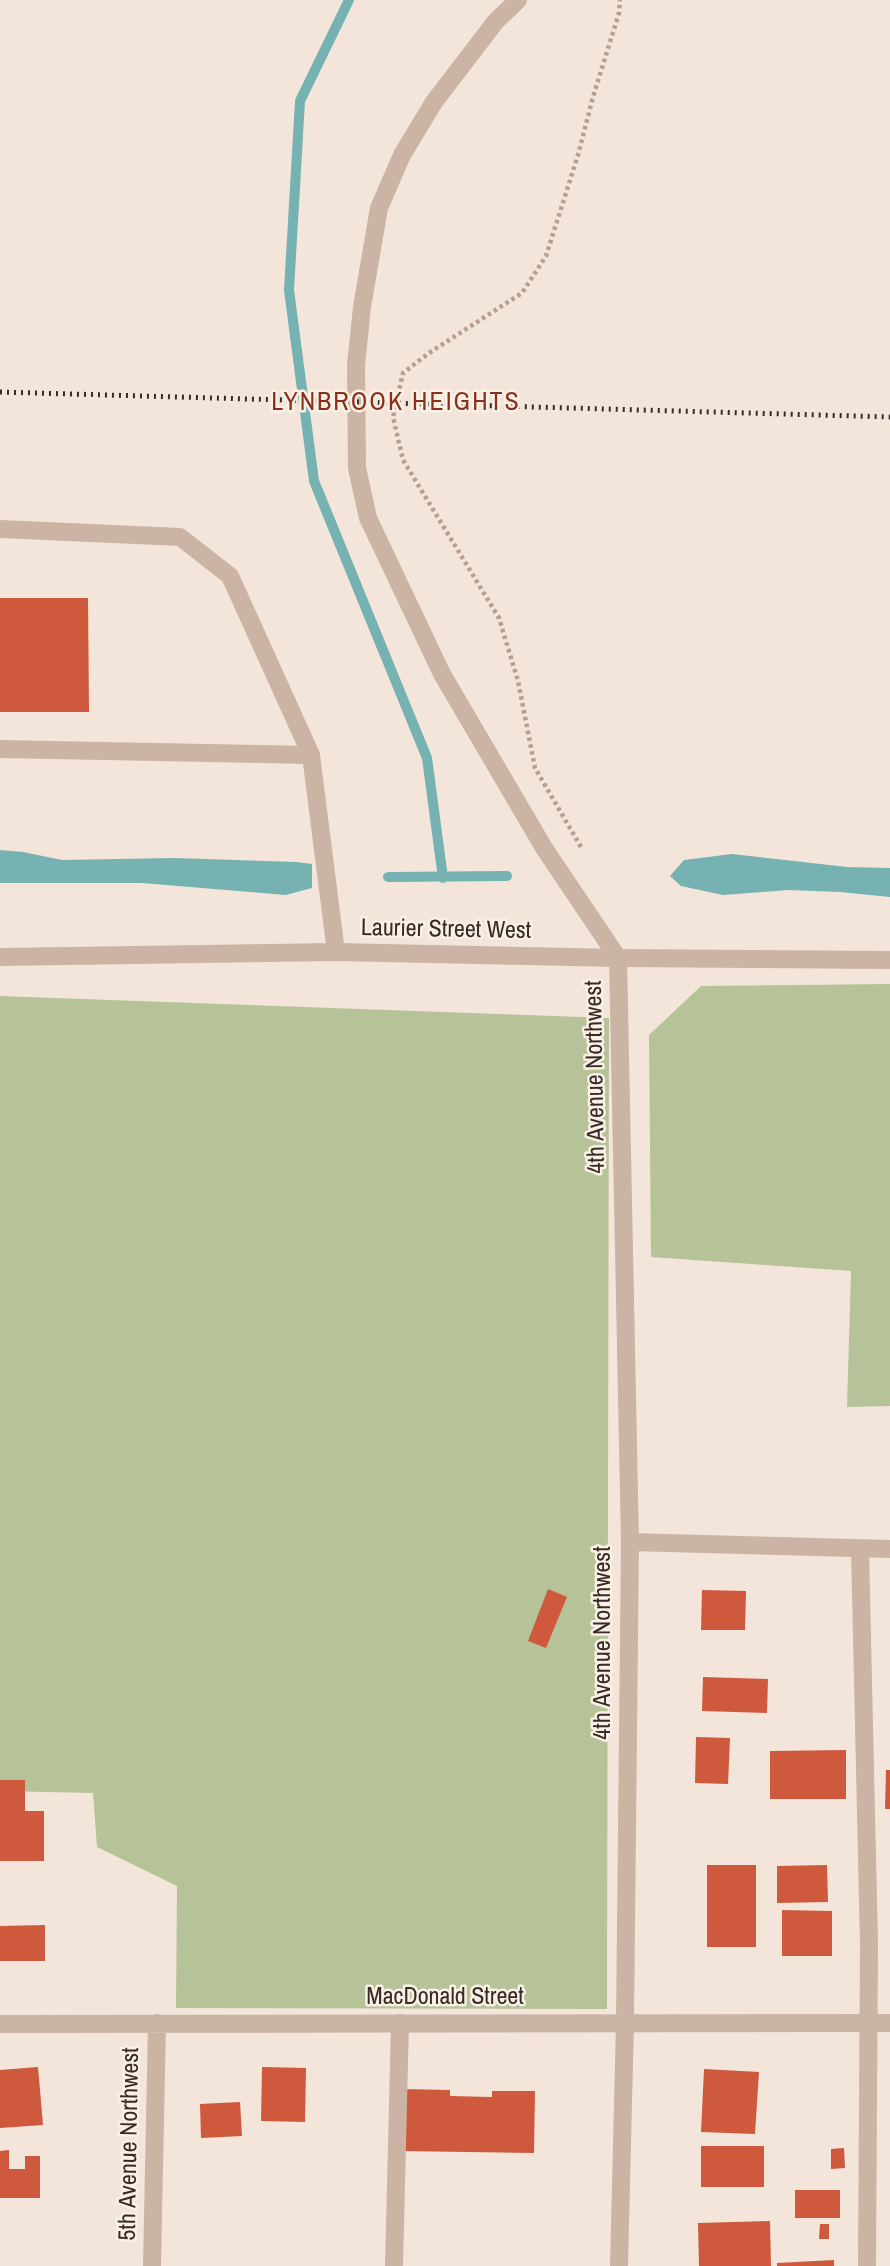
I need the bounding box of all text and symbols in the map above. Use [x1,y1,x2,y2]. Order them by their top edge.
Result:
district label: LYNBROOK HEIGHTS [273,387,519,419]
street label: Laurier Street West [361,914,531,946]
street label: 4th Avenue Northwest [580,980,612,1174]
street label: 4th Avenue Northwest [590,1546,618,1740]
street label: MacDonald Street [366,1984,524,2012]
street label: 5th Avenue Northwest [114,2047,146,2241]

